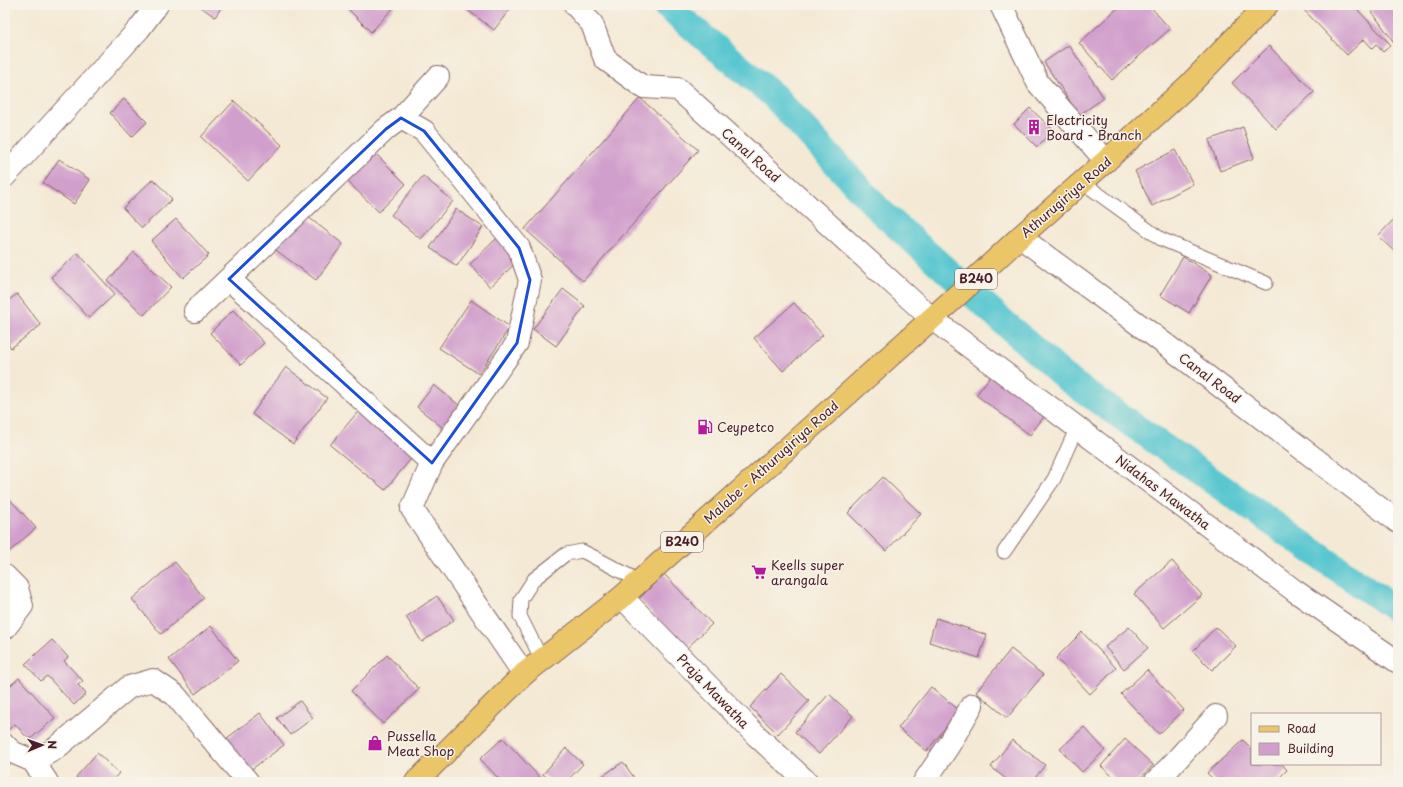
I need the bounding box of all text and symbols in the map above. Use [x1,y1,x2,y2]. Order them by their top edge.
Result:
place label: Electricity Board - Branch [1046,110,1142,144]
building icon: Electricity Board - Branch [1025,118,1043,136]
street label: Canal Road [718,123,785,186]
street label: Athurugiriya Road [1016,152,1115,242]
road number: B240 [955,269,997,289]
street label: Canal Road [1175,348,1245,407]
street label: Malabe - Athurugiriya Road [699,396,842,527]
place label: Ceypetco [717,417,774,436]
fuel station icon: Ceypetco [696,418,714,436]
street label: Nidahas Mawatha [1112,450,1215,534]
road number: B240 [661,532,703,552]
place label: Keells super arangala [771,555,844,589]
supermarket icon: Keells super arangala [750,563,768,581]
street label: Praja Mawatha [673,649,755,733]
legend [1251,713,1381,765]
text: Road [1287,719,1316,737]
north arrow [22,725,62,765]
place label: Pussella Meat Shop [387,726,455,760]
shop icon: Pussella Meat Shop [366,734,384,752]
text: Building [1287,739,1334,757]
text: N [44,740,61,750]

